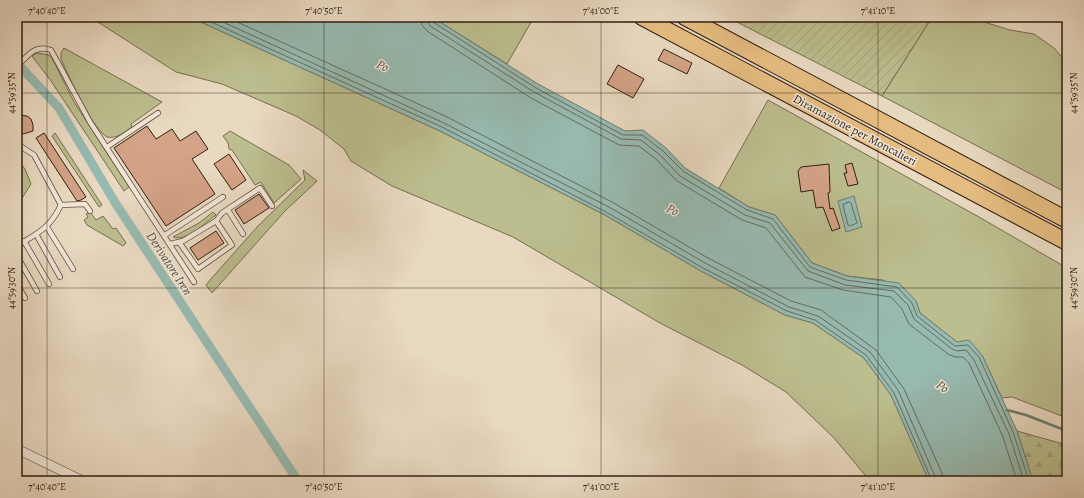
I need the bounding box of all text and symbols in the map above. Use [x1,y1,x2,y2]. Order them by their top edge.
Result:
text: 7°40'40"E [28,4,66,17]
text: 7°40'50"E [305,4,343,17]
text: 7°41'00"E [583,4,619,17]
text: 7°41'10"E [861,4,895,17]
water label: Po [374,55,392,76]
text: 44°59'35"N [5,72,18,114]
text: 44°59'35"N [1067,72,1080,114]
street label: Diramazione per Moncalieri [790,91,920,169]
water label: Po [664,199,682,220]
water label: Derivatore Iren [143,228,196,298]
text: 44°59'30"N [5,267,18,309]
text: 44°59'30"N [1067,267,1080,309]
water label: Po [933,376,952,397]
text: 7°40'40"E [28,480,66,493]
text: 7°40'50"E [305,480,343,493]
text: 7°41'00"E [583,480,619,493]
text: 7°41'10"E [861,480,895,493]

